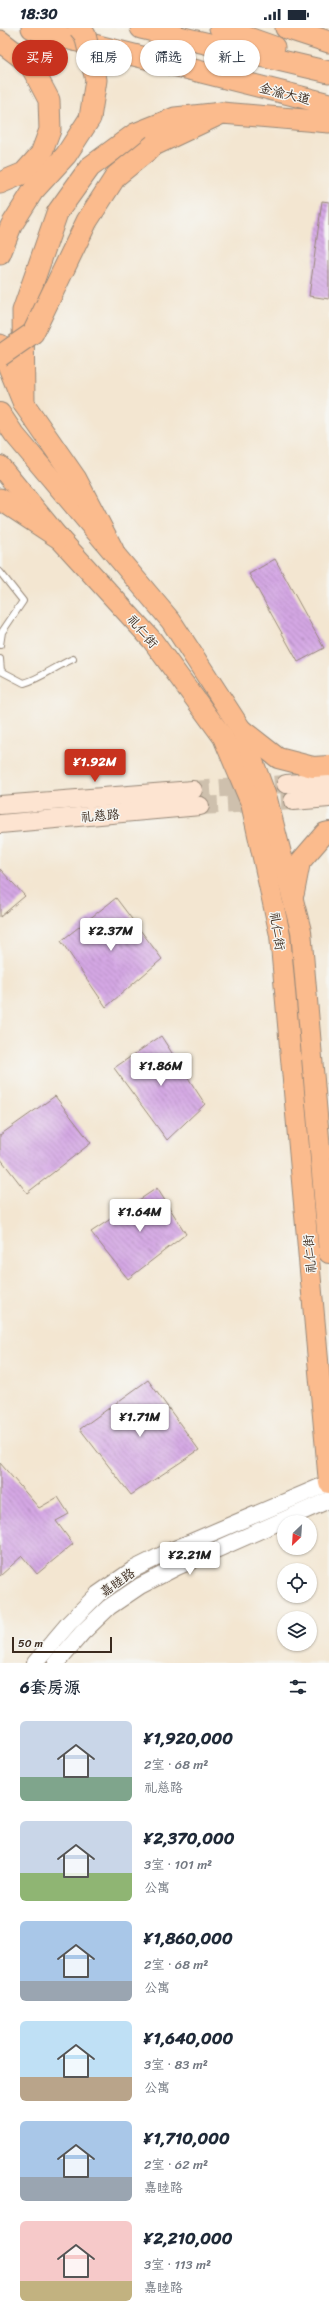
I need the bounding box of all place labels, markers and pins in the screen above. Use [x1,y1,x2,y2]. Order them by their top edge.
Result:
pin: ¥1.92M [62,749,128,783]
pin: ¥2.37M [78,918,144,952]
pin: ¥1.86M [128,1053,194,1087]
pin: ¥1.64M [107,1199,173,1233]
pin: ¥1.71M [107,1404,173,1438]
pin: ¥2.21M [157,1542,223,1576]

